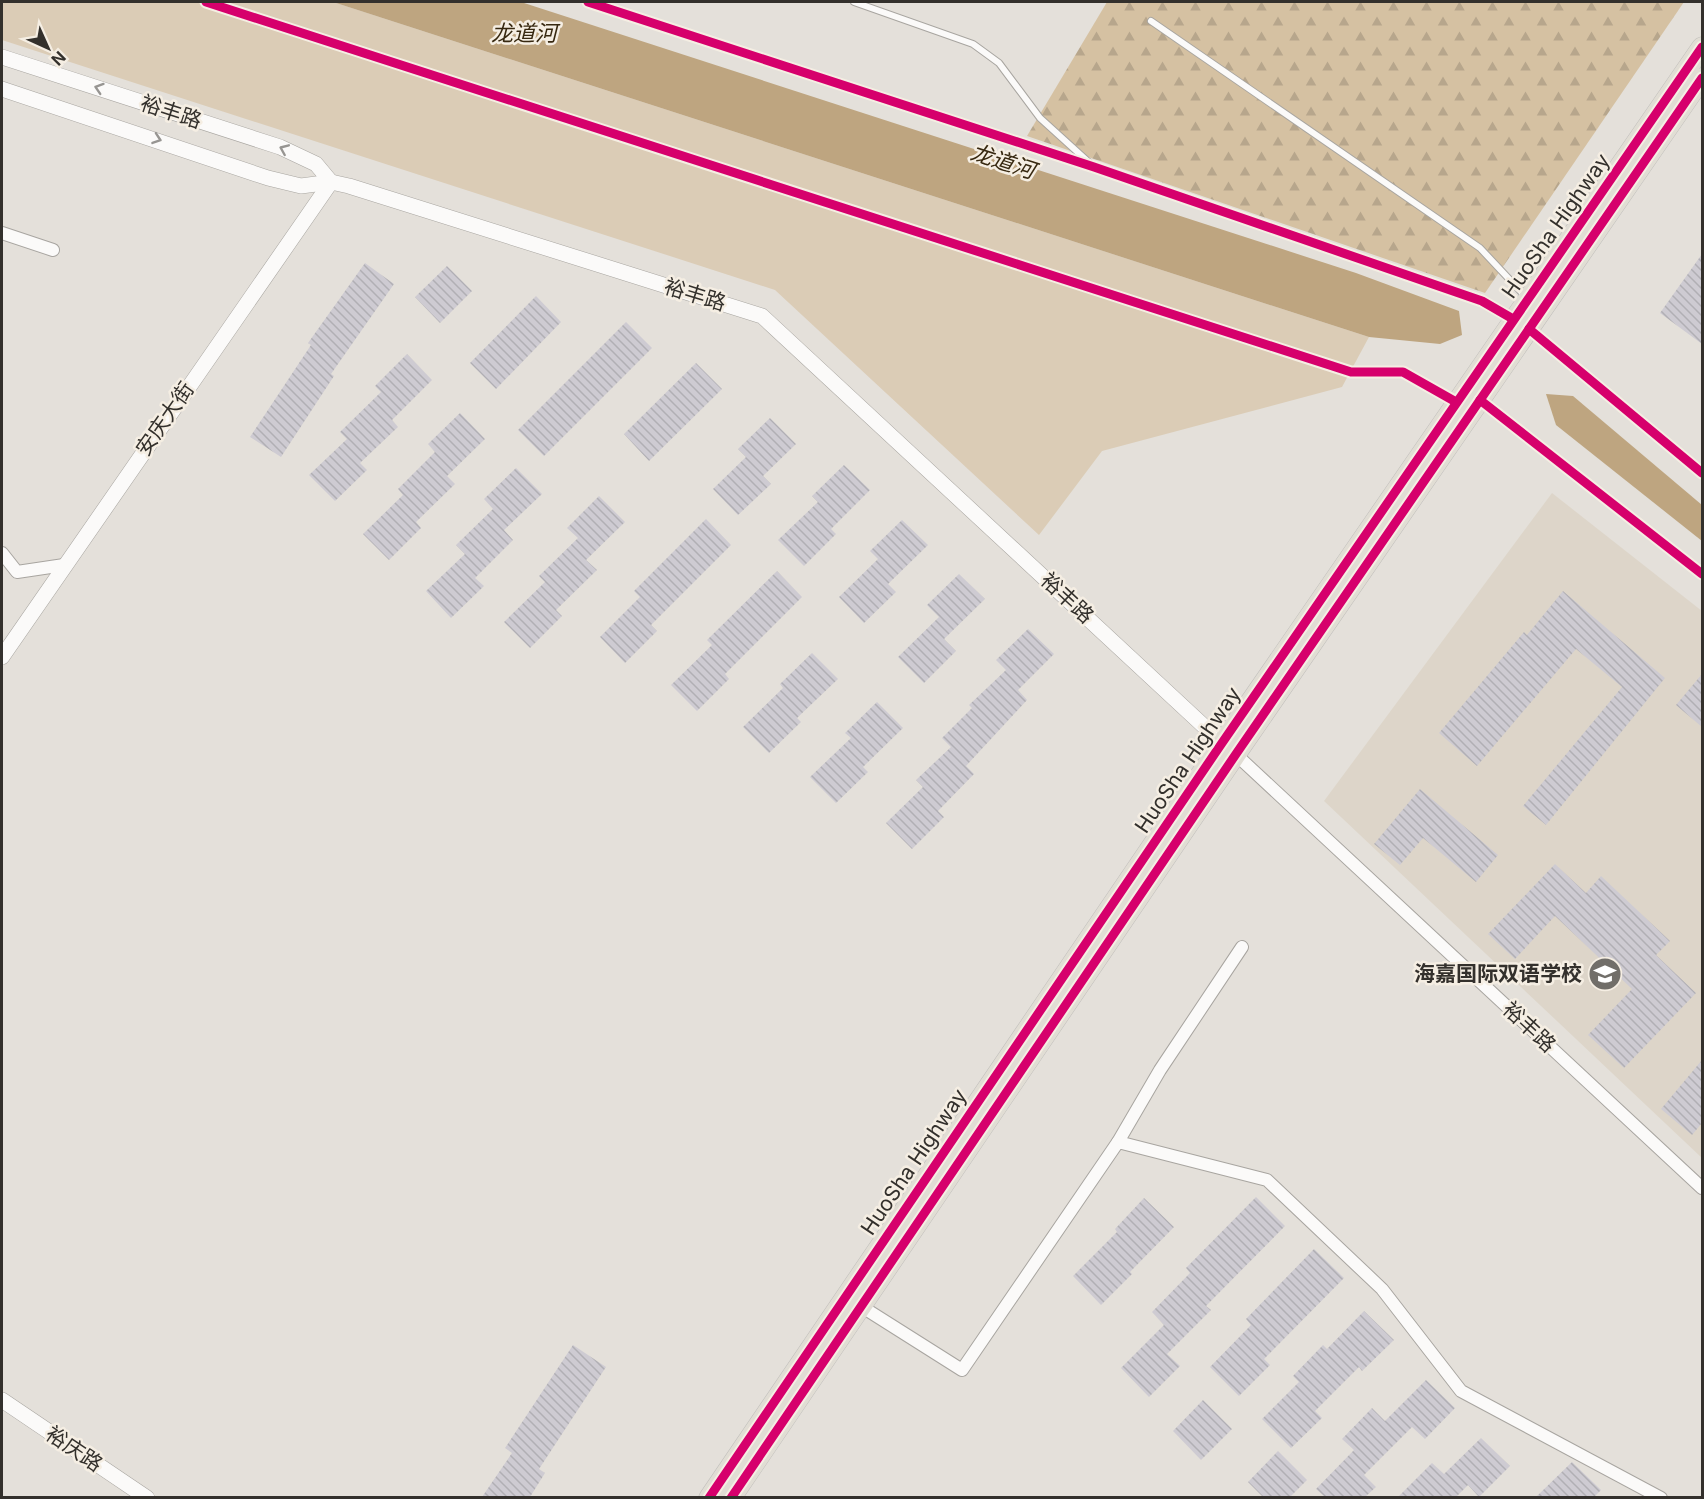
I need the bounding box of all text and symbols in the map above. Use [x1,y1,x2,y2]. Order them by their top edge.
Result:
north arrow [18,18,78,78]
water label: 龙道河 [491,20,561,46]
text: N [47,47,70,70]
one-way arrow [94,83,105,96]
street label: 裕丰路 [137,90,205,133]
one-way arrow [151,132,162,145]
water label: 龙道河 [968,138,1042,185]
one-way arrow [279,145,290,157]
street label: HuoSha Highway [1496,148,1615,303]
street label: 裕丰路 [661,273,729,316]
street label: 安庆大街 [130,377,199,460]
street label: 裕丰路 [1036,567,1099,628]
street label: HuoSha Highway [1130,682,1246,837]
school or university icon: 海嘉国际双语学校 [1587,956,1623,992]
place label: 海嘉国际双语学校 [1414,961,1582,986]
street label: 裕丰路 [1498,996,1561,1057]
street label: HuoSha Highway [856,1084,972,1239]
street label: 裕庆路 [41,1421,107,1477]

